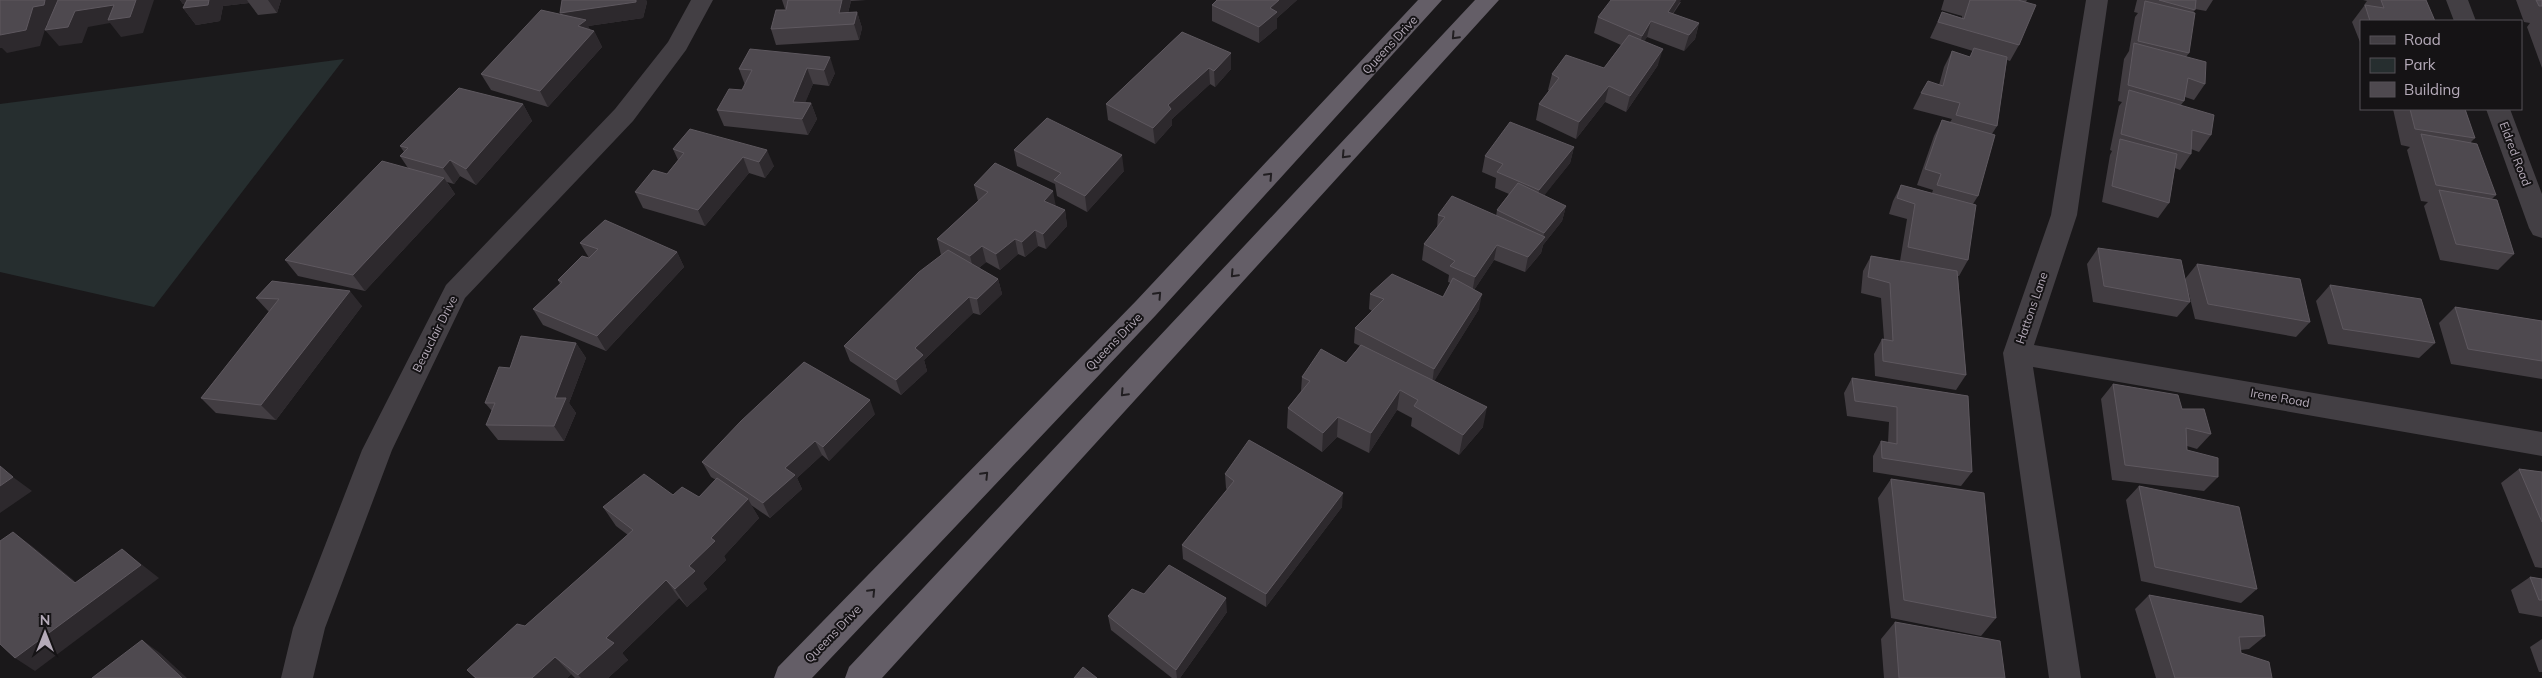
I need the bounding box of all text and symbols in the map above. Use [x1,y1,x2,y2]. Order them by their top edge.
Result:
street label: Queens Drive [1359,12,1420,77]
legend [2360,20,2522,110]
one-way arrow [1452,30,1461,39]
text: Road [2404,30,2441,49]
text: Park [2404,55,2436,74]
text: Building [2404,80,2460,99]
street label: Eldred Road [2496,120,2535,188]
one-way arrow [1342,149,1351,158]
one-way arrow [1263,173,1272,182]
one-way arrow [1231,269,1240,278]
street label: Hattons Lane [2012,270,2051,346]
one-way arrow [1152,292,1161,301]
street label: Beauclair Drive [409,293,460,375]
street label: Queens Drive [1082,310,1145,374]
street label: Irene Road [2249,385,2311,410]
one-way arrow [1121,388,1130,397]
one-way arrow [979,472,988,481]
one-way arrow [866,589,875,598]
street label: Queens Drive [801,602,864,666]
north arrow [20,608,70,658]
text: N [40,611,50,629]

